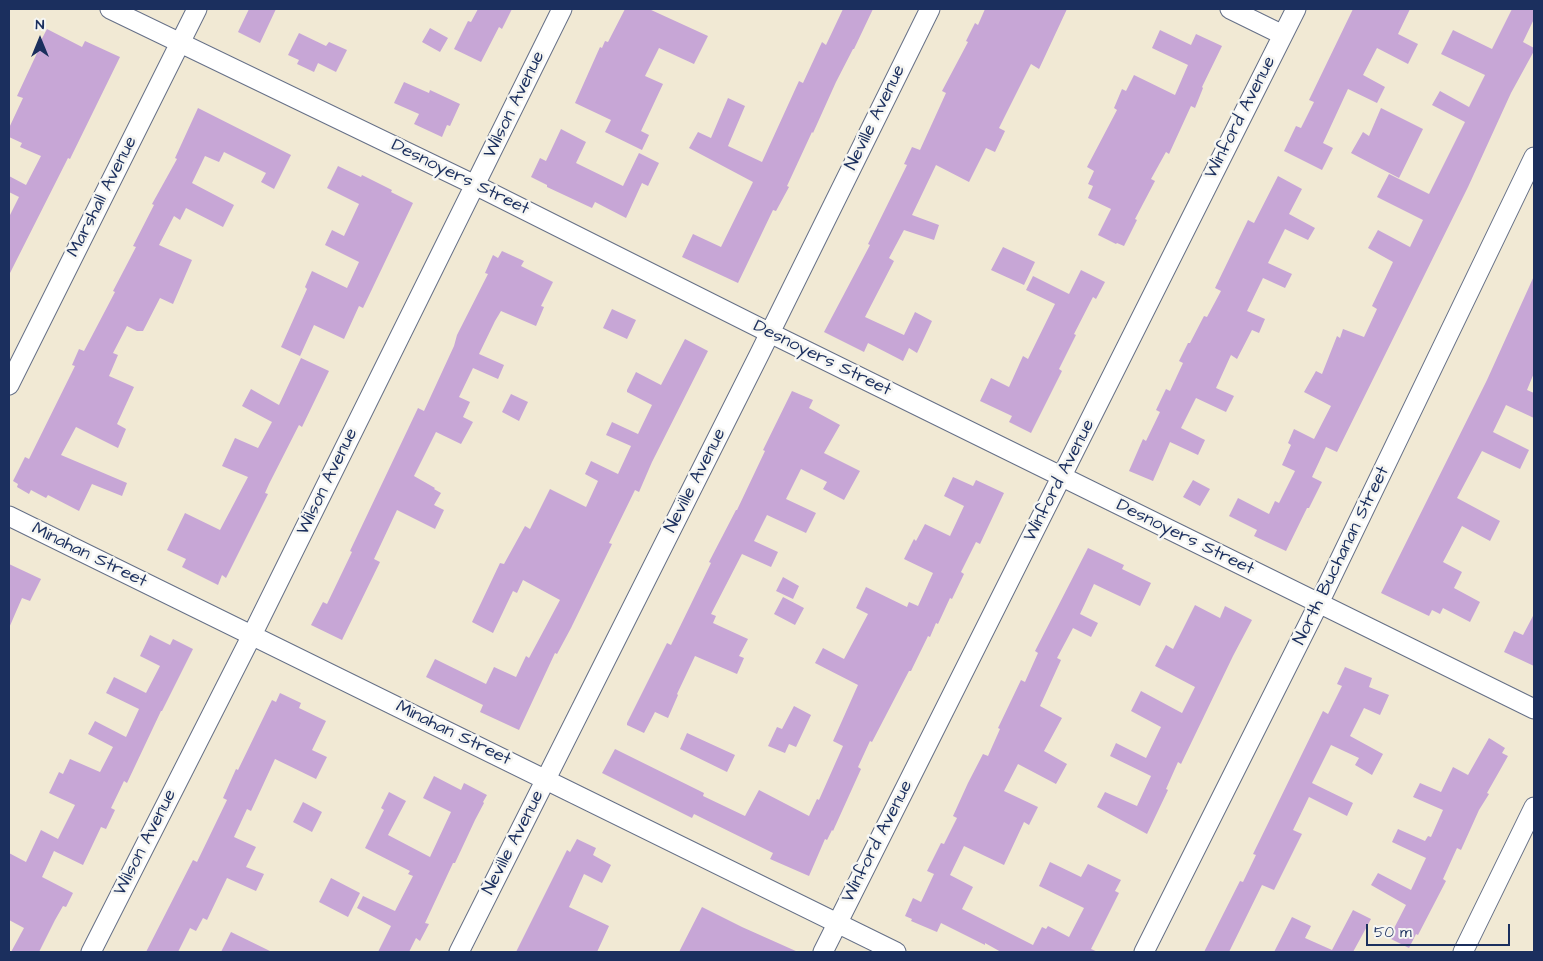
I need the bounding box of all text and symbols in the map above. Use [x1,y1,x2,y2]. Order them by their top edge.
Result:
north arrow [15,15,65,65]
text: N [36,15,44,35]
street label: Wilson Avenue [480,48,550,162]
street label: Winford Avenue [1201,53,1281,183]
street label: Neville Avenue [841,62,911,174]
street label: Marshall Avenue [63,133,143,261]
street label: Desnoyers Street [387,135,533,221]
street label: Desnoyers Street [749,316,895,402]
street label: Winford Avenue [1020,416,1100,546]
street label: Wilson Avenue [293,425,363,539]
street label: Neville Avenue [660,425,732,537]
street label: North Buchanan Street [1289,463,1395,649]
street label: Desnoyers Street [1112,495,1258,581]
street label: Minahan Street [28,519,150,593]
street label: Minahan Street [392,697,514,771]
street label: Winford Avenue [838,777,918,907]
street label: Wilson Avenue [110,786,182,900]
street label: Neville Avenue [478,787,550,899]
scale bar [1368,914,1512,946]
text: 50 m [1374,922,1412,943]

